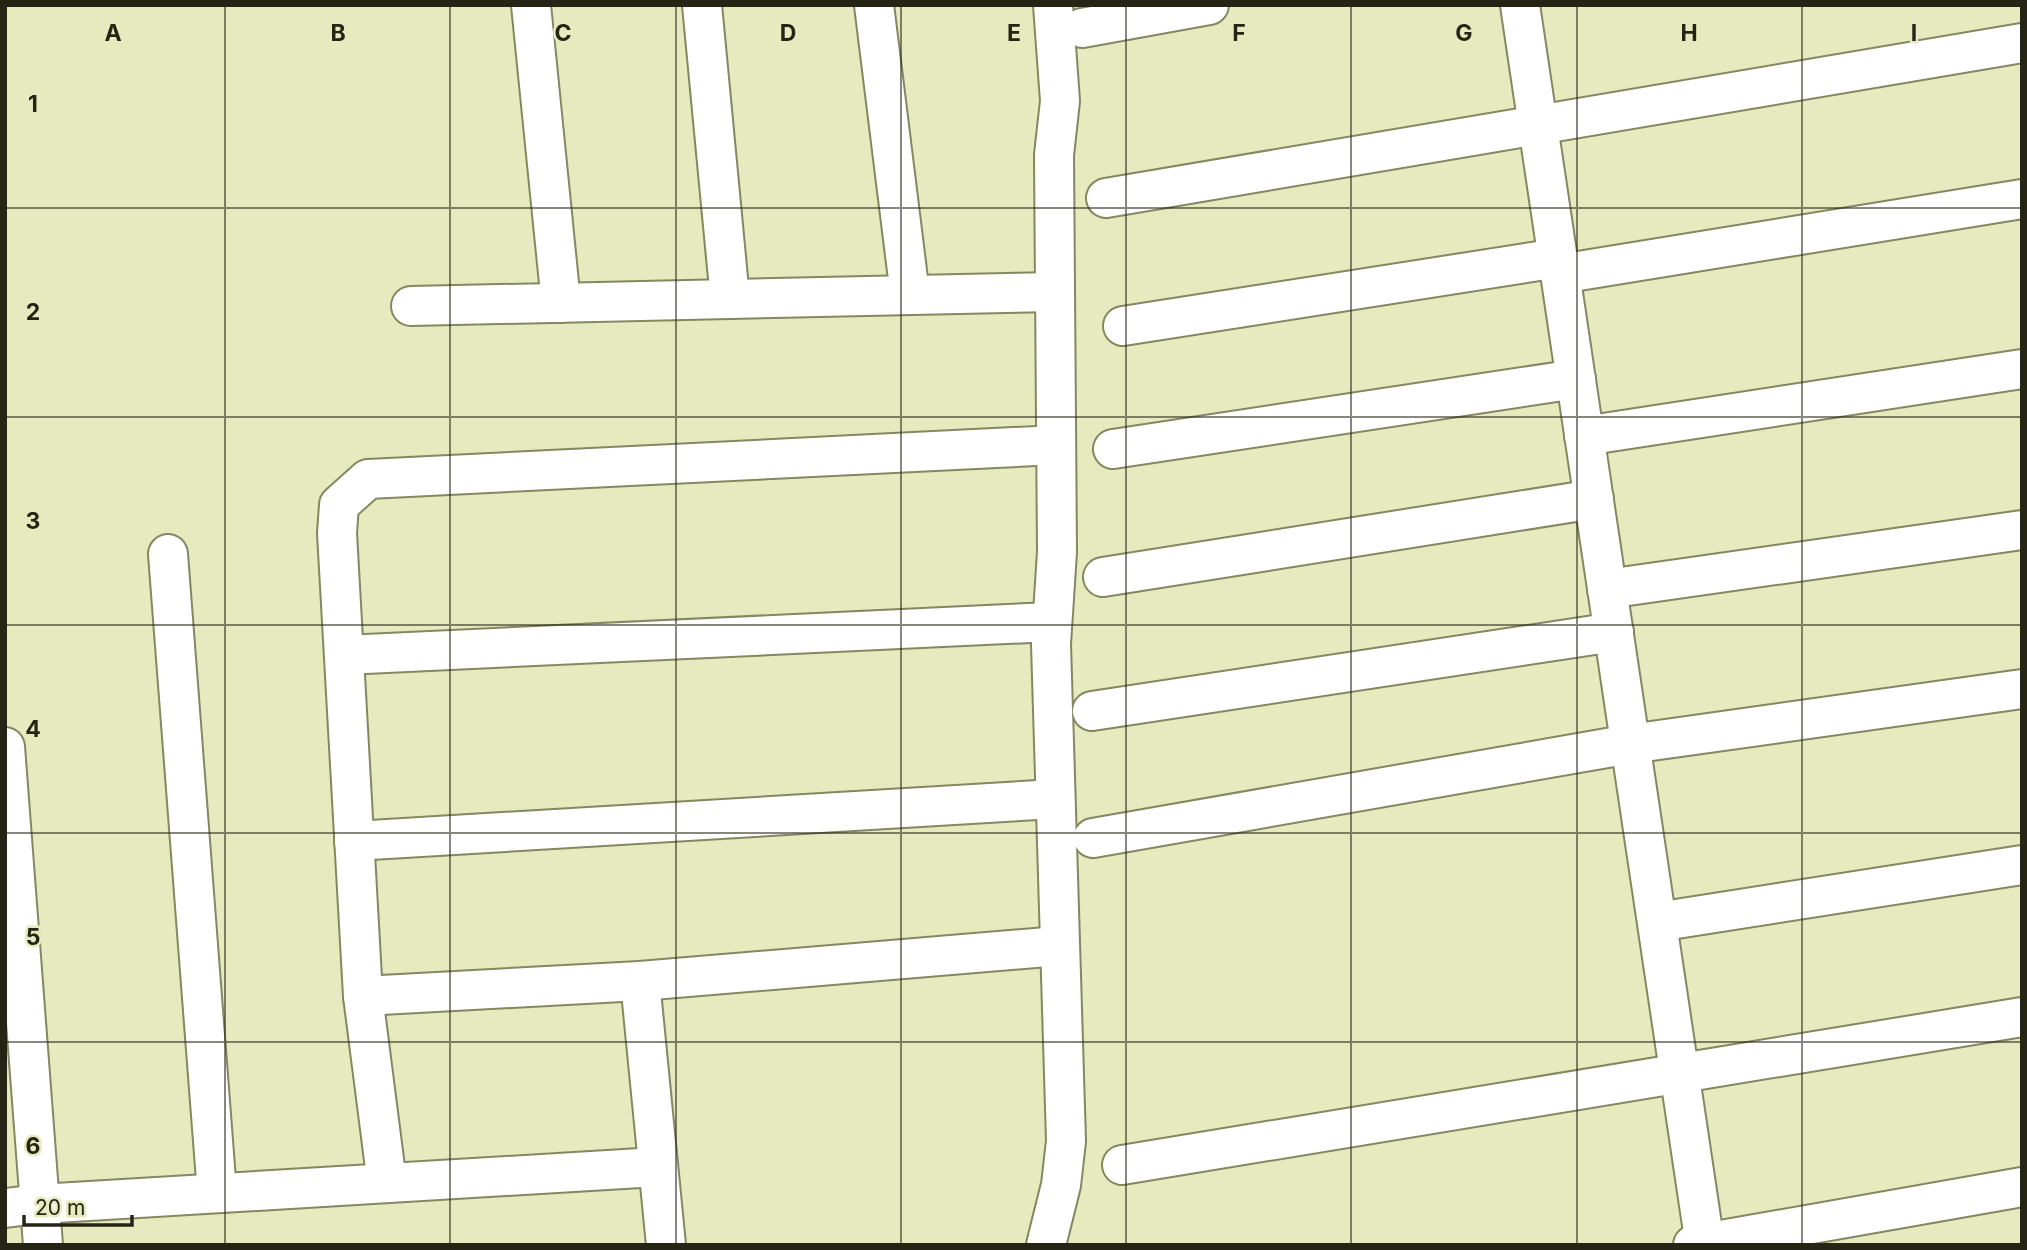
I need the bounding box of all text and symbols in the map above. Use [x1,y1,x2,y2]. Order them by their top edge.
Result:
text: A [104,19,122,47]
text: B [330,19,346,47]
text: C [554,19,572,47]
text: D [780,19,796,47]
text: E [1007,19,1021,47]
text: F [1232,19,1246,47]
text: G [1455,19,1473,47]
text: H [1680,19,1698,47]
text: I [1911,19,1917,47]
text: 1 [28,90,38,118]
text: 2 [26,298,40,326]
text: 3 [26,507,40,535]
text: 4 [25,715,41,743]
text: 5 [26,923,40,951]
text: 6 [26,1132,40,1160]
scale bar [24,1184,133,1228]
text: 20 m [35,1195,85,1220]

